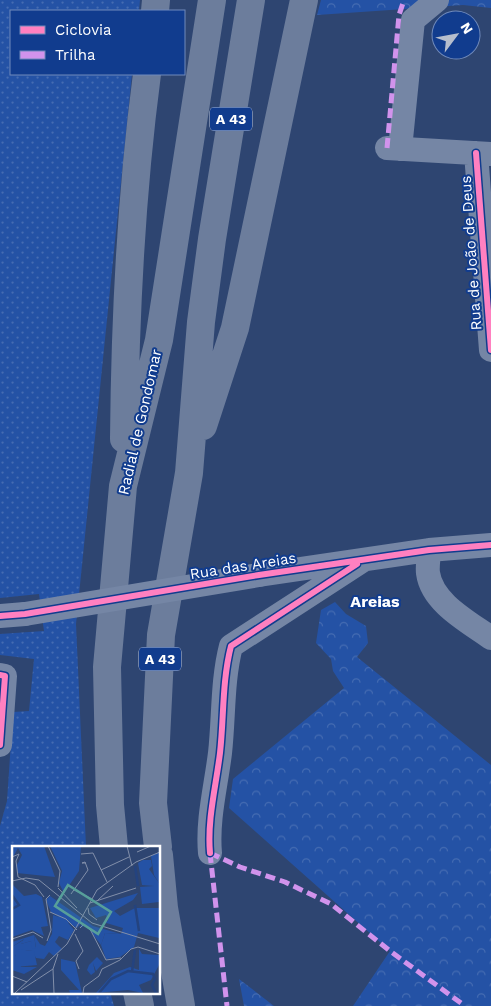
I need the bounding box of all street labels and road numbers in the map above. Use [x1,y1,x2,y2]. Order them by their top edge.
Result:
road number: A 43 [210,108,252,130]
street label: Rua de João de Deus [457,175,485,331]
street label: Radial de Gondomar [114,347,166,497]
street label: Rua das Areias [189,549,298,583]
road number: A 43 [139,648,181,671]

